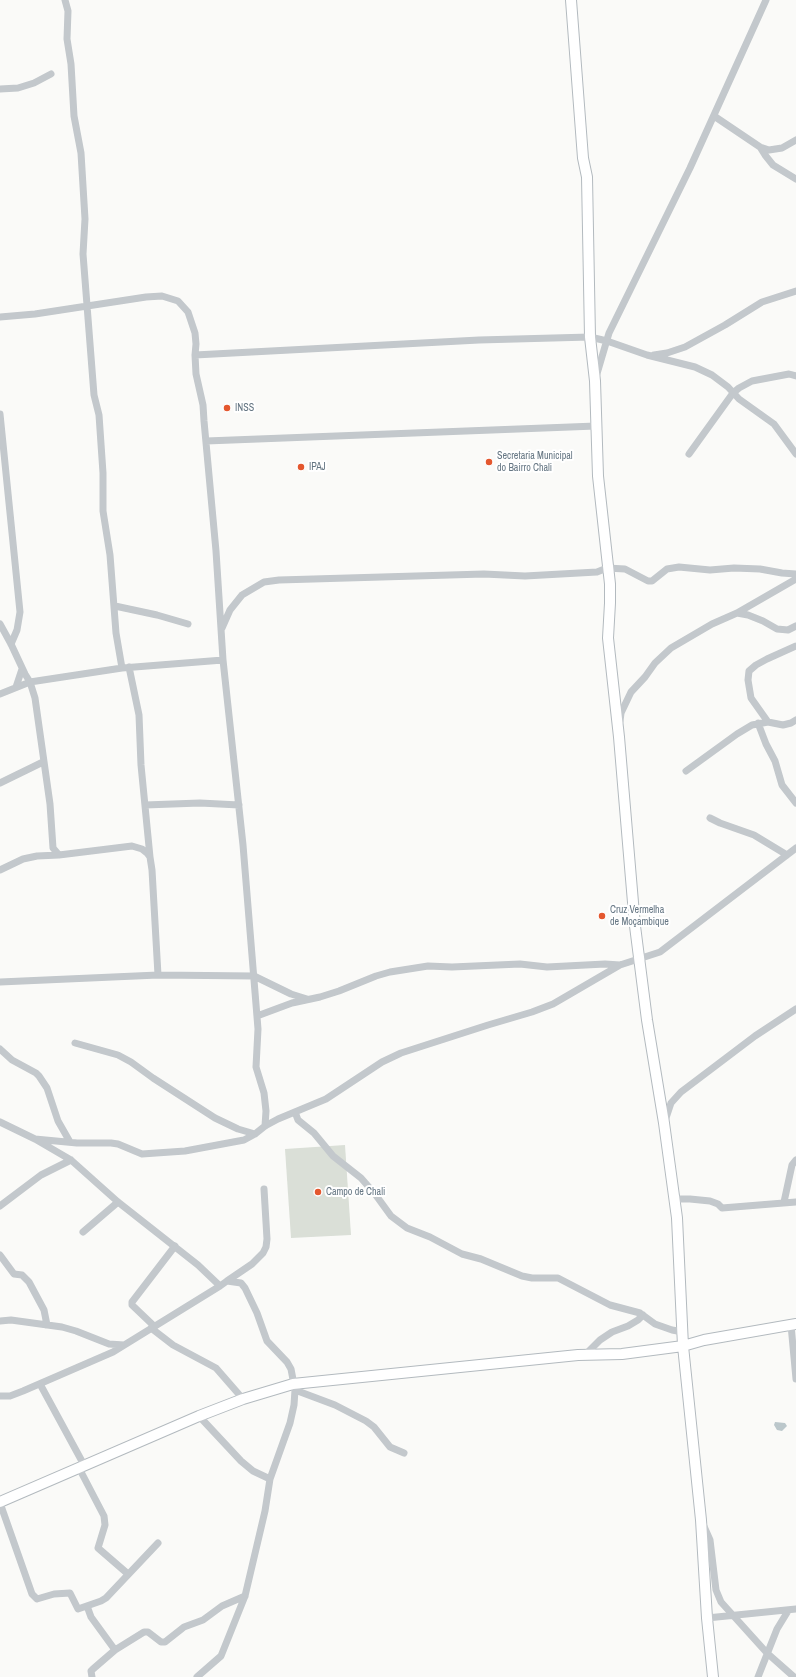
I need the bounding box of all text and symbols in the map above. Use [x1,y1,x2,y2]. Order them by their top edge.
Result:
place label: INSS [235,402,254,414]
marker: INSS [222,403,232,413]
place label: Secretaria Municipal do Bairro Chali [497,450,573,474]
marker: Secretaria Municipal do Bairro Chali [484,457,494,467]
place label: IPAJ [309,461,326,473]
marker: IPAJ [296,462,306,472]
place label: Cruz Vermelha de Moçambique [610,904,669,928]
marker: Cruz Vermelha de Moçambique [597,911,607,921]
place label: Campo de Chali [326,1186,385,1198]
marker: Campo de Chali [313,1187,323,1197]

